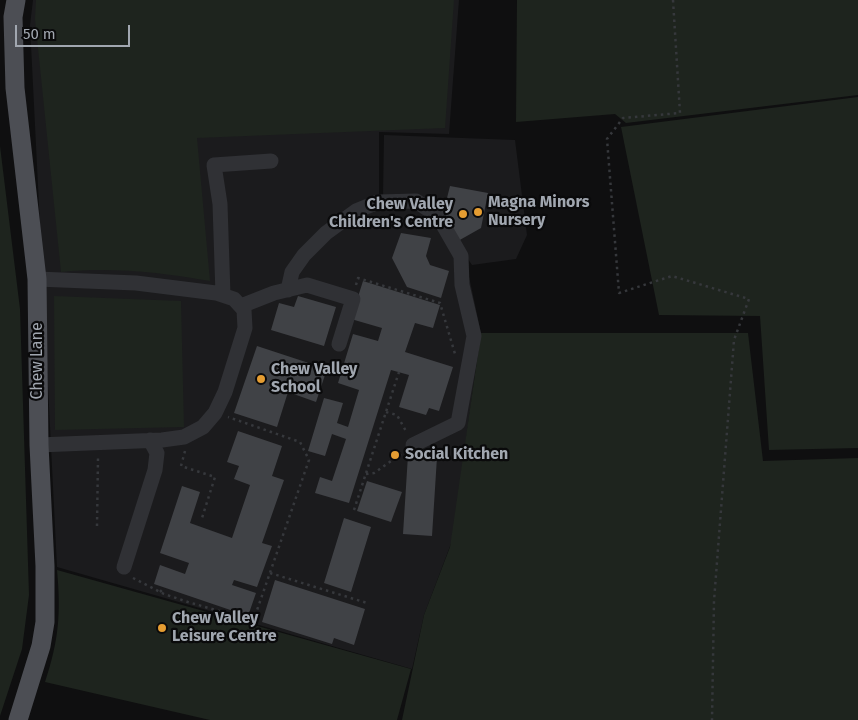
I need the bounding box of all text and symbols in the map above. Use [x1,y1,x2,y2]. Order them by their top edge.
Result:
scale bar [18,15,132,47]
text: 50 m [23,25,56,43]
place label: Magna Minors Nursery [488,193,589,231]
place label: Chew Valley Children's Centre [329,195,453,233]
marker: Magna Minors Nursery [472,206,484,218]
marker: Chew Valley Children's Centre [457,208,469,220]
street label: Chew Lane [28,322,48,400]
place label: Chew Valley School [271,360,357,398]
marker: Chew Valley School [255,373,267,385]
place label: Social Kitchen [405,445,508,465]
marker: Social Kitchen [389,449,401,461]
place label: Chew Valley Leisure Centre [172,609,276,647]
marker: Chew Valley Leisure Centre [156,622,168,634]

